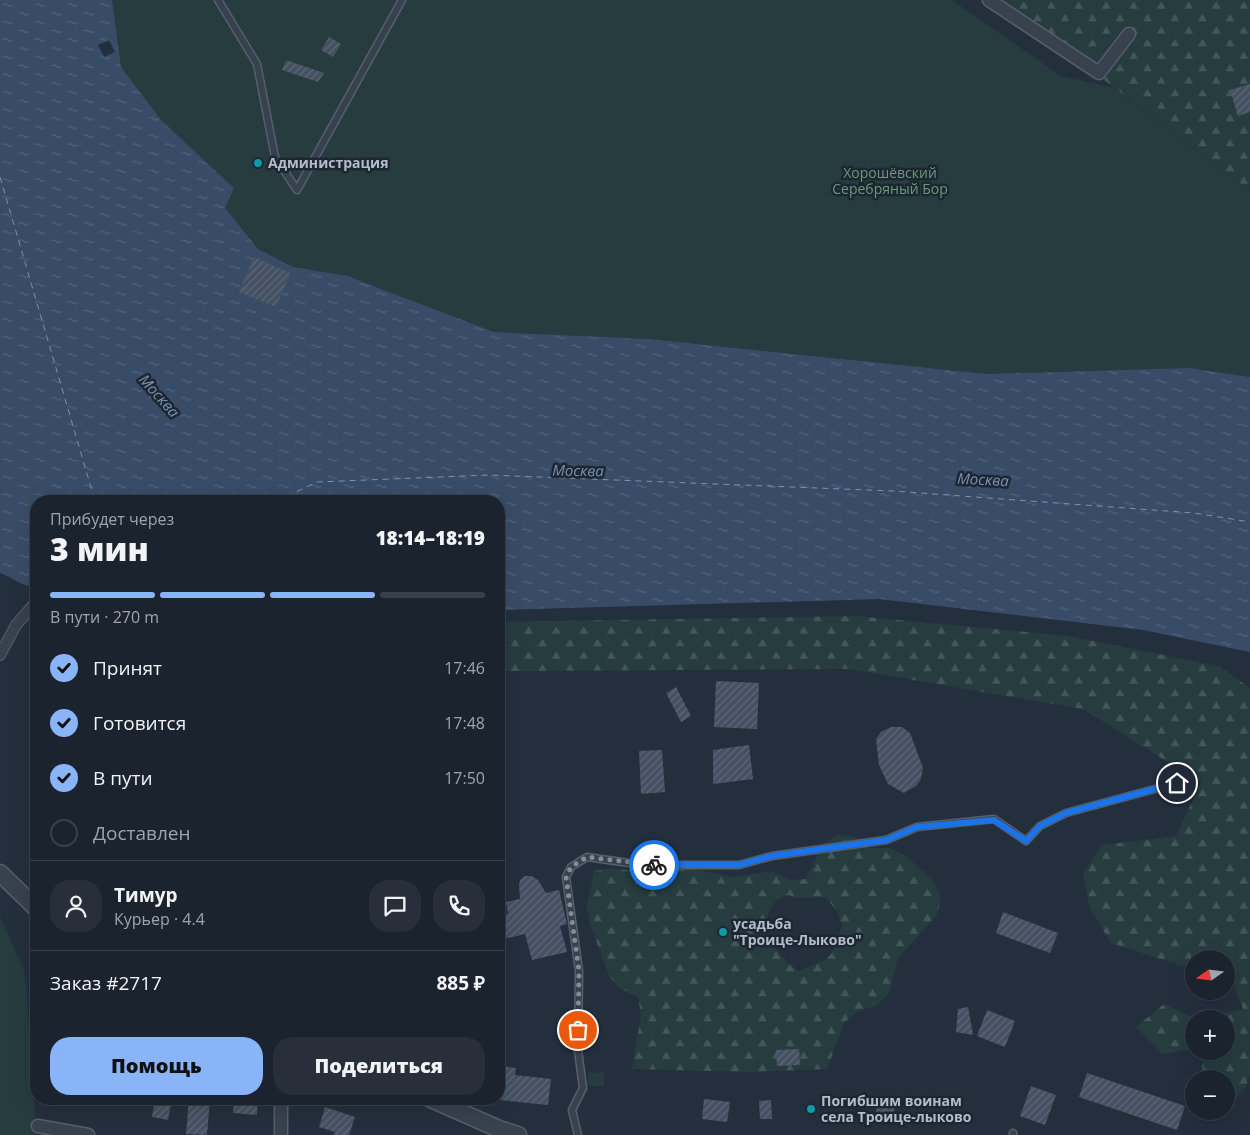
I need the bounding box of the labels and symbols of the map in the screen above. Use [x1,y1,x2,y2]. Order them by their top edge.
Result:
place label: Администрация [268,153,388,172]
marker: Администрация [252,157,264,169]
park label: Хорошёвский Серебряный Бор [832,163,948,198]
water label: Москва [135,369,185,422]
water label: Москва [552,460,604,480]
water label: Москва [957,468,1010,490]
pin [1156,762,1198,804]
courier [629,840,679,890]
place label: усадьба "Троице-Лыково" [733,914,862,949]
marker: усадьба "Троице-Лыково" [717,926,729,938]
north arrow [1185,950,1235,1000]
pin [557,1009,599,1051]
place label: Погибшим воинам села Троице-лыково [821,1091,972,1126]
marker: Погибшим воинам села Троице-лыково [805,1103,817,1115]

